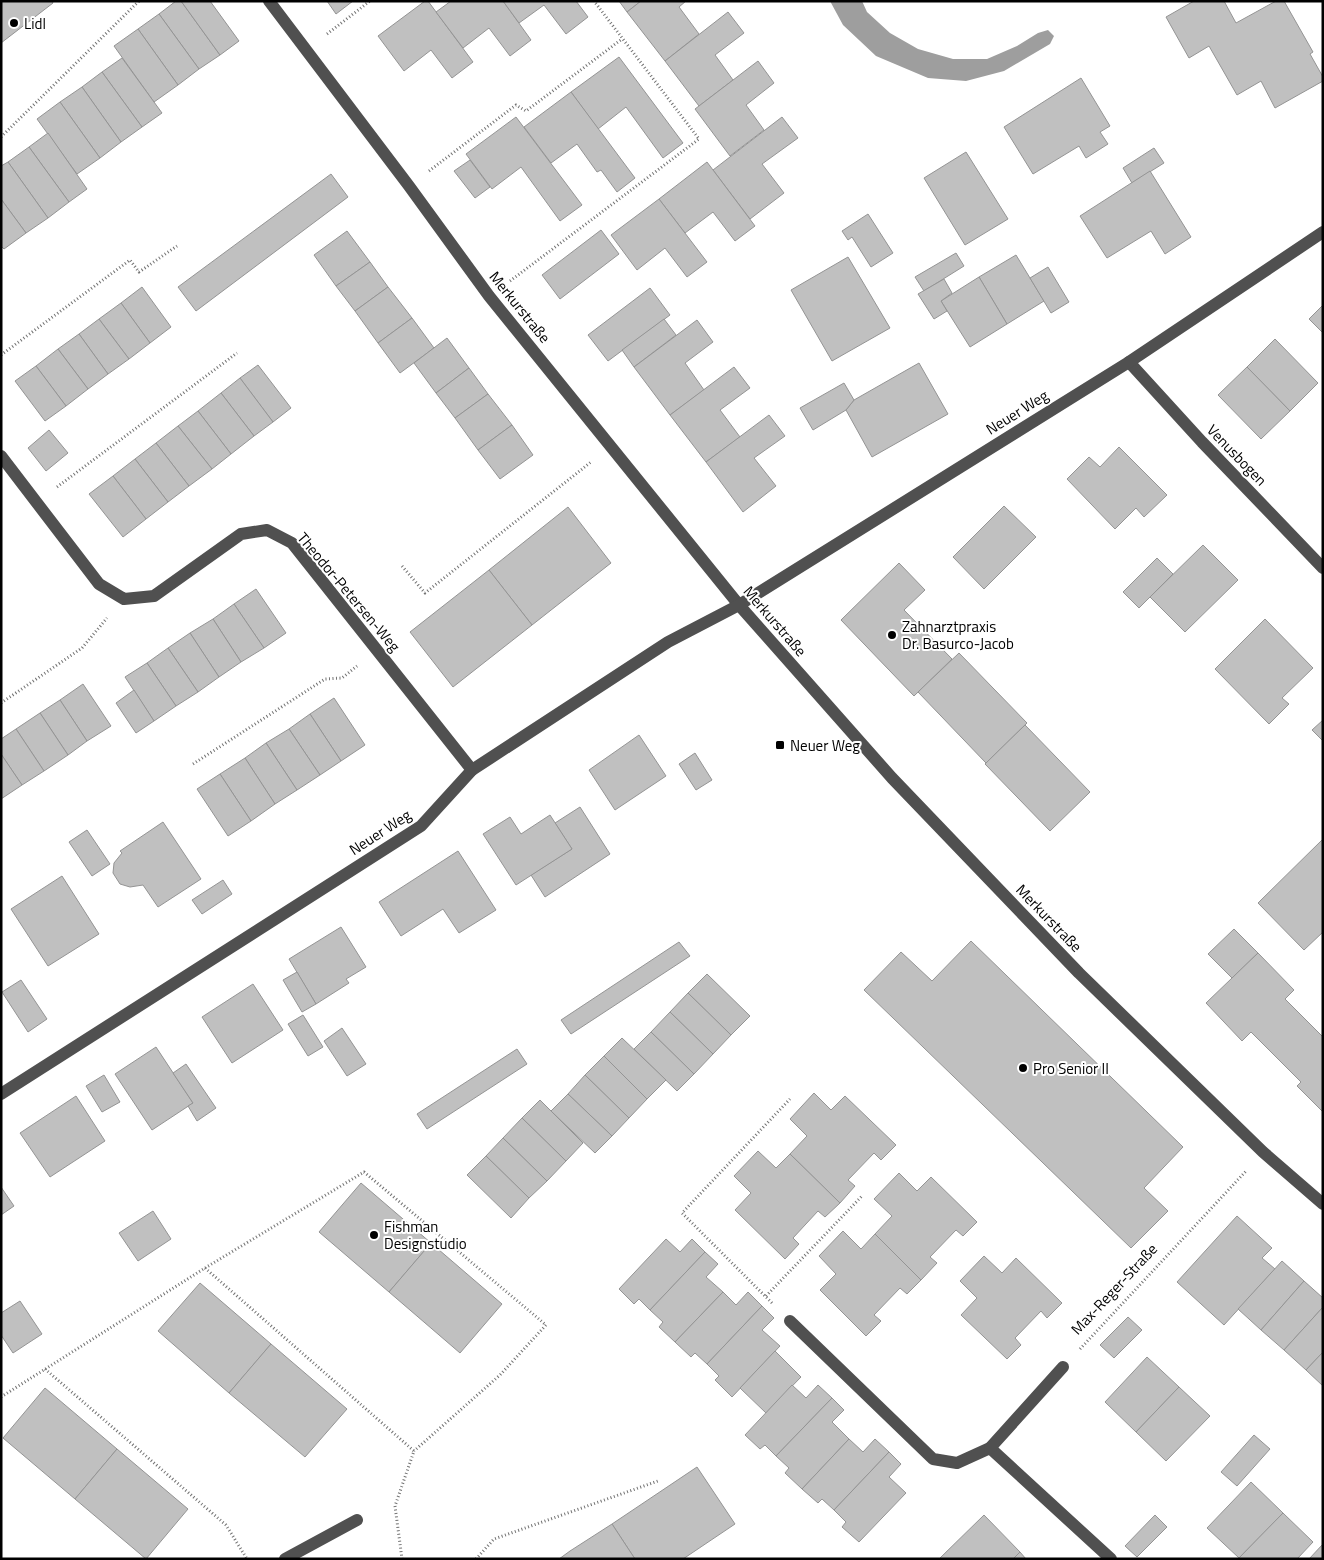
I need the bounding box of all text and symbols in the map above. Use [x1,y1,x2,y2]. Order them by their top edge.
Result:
place label: Lidl [24,12,46,35]
marker: Lidl [8,17,20,29]
street label: Merkurstraße [484,266,556,348]
street label: Neuer Weg [981,384,1053,440]
street label: Venusbogen [1202,419,1272,491]
street label: Theodor-Petersen-Weg [292,527,406,657]
street label: Merkurstraße [738,581,812,661]
place label: Zahnarztpraxis Dr. Basurco-Jacob [902,615,1014,655]
marker: Zahnarztpraxis Dr. Basurco-Jacob [886,629,898,641]
place label: Neuer Weg [790,734,860,757]
marker: Neuer Weg [774,739,786,751]
street label: Neuer Weg [344,803,416,861]
street label: Merkurstraße [1011,879,1087,957]
place label: Pro Senior II [1033,1057,1109,1080]
marker: Pro Senior II [1017,1062,1029,1074]
place label: Fishman Designstudio [384,1215,467,1255]
marker: Fishman Designstudio [368,1229,380,1241]
street label: Max-Reger-Straße [1065,1238,1163,1340]

